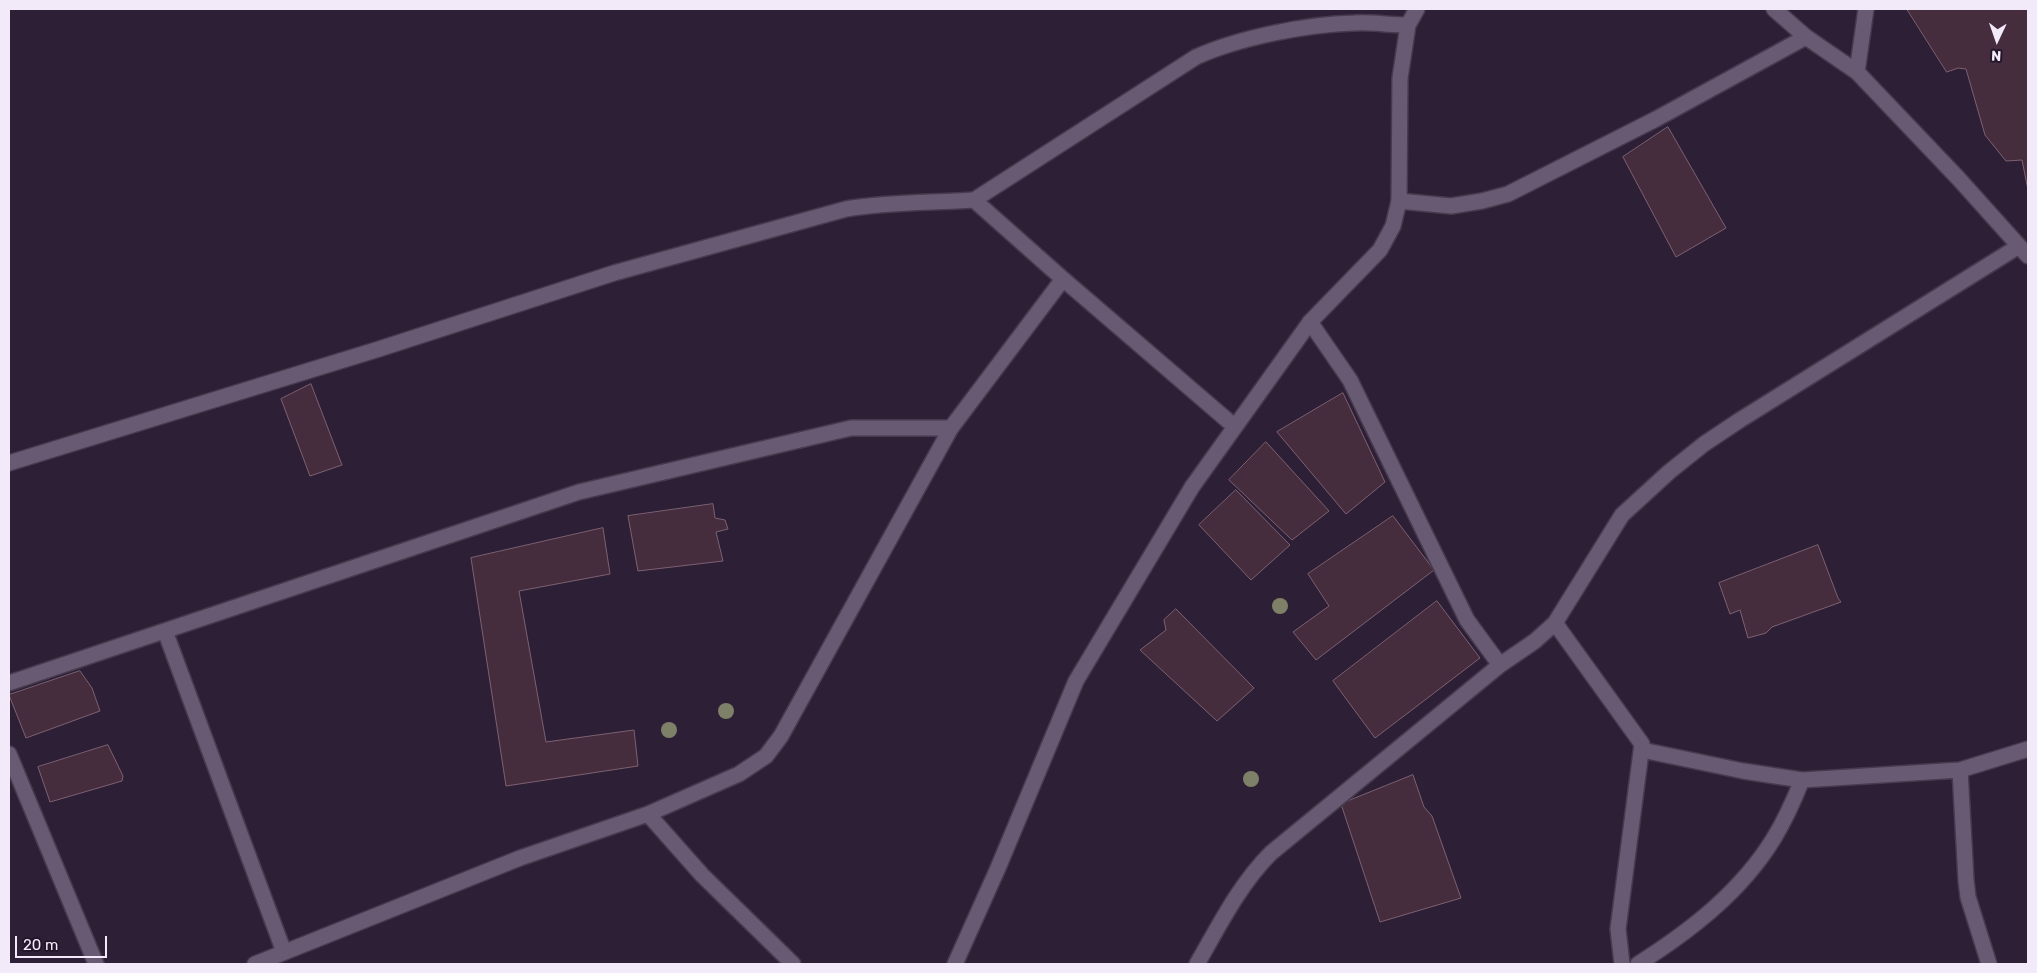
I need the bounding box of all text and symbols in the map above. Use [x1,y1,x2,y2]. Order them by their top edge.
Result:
north arrow [1972,15,2022,65]
text: N [1991,47,2002,64]
scale bar [18,926,110,958]
text: 20 m [23,936,58,954]

